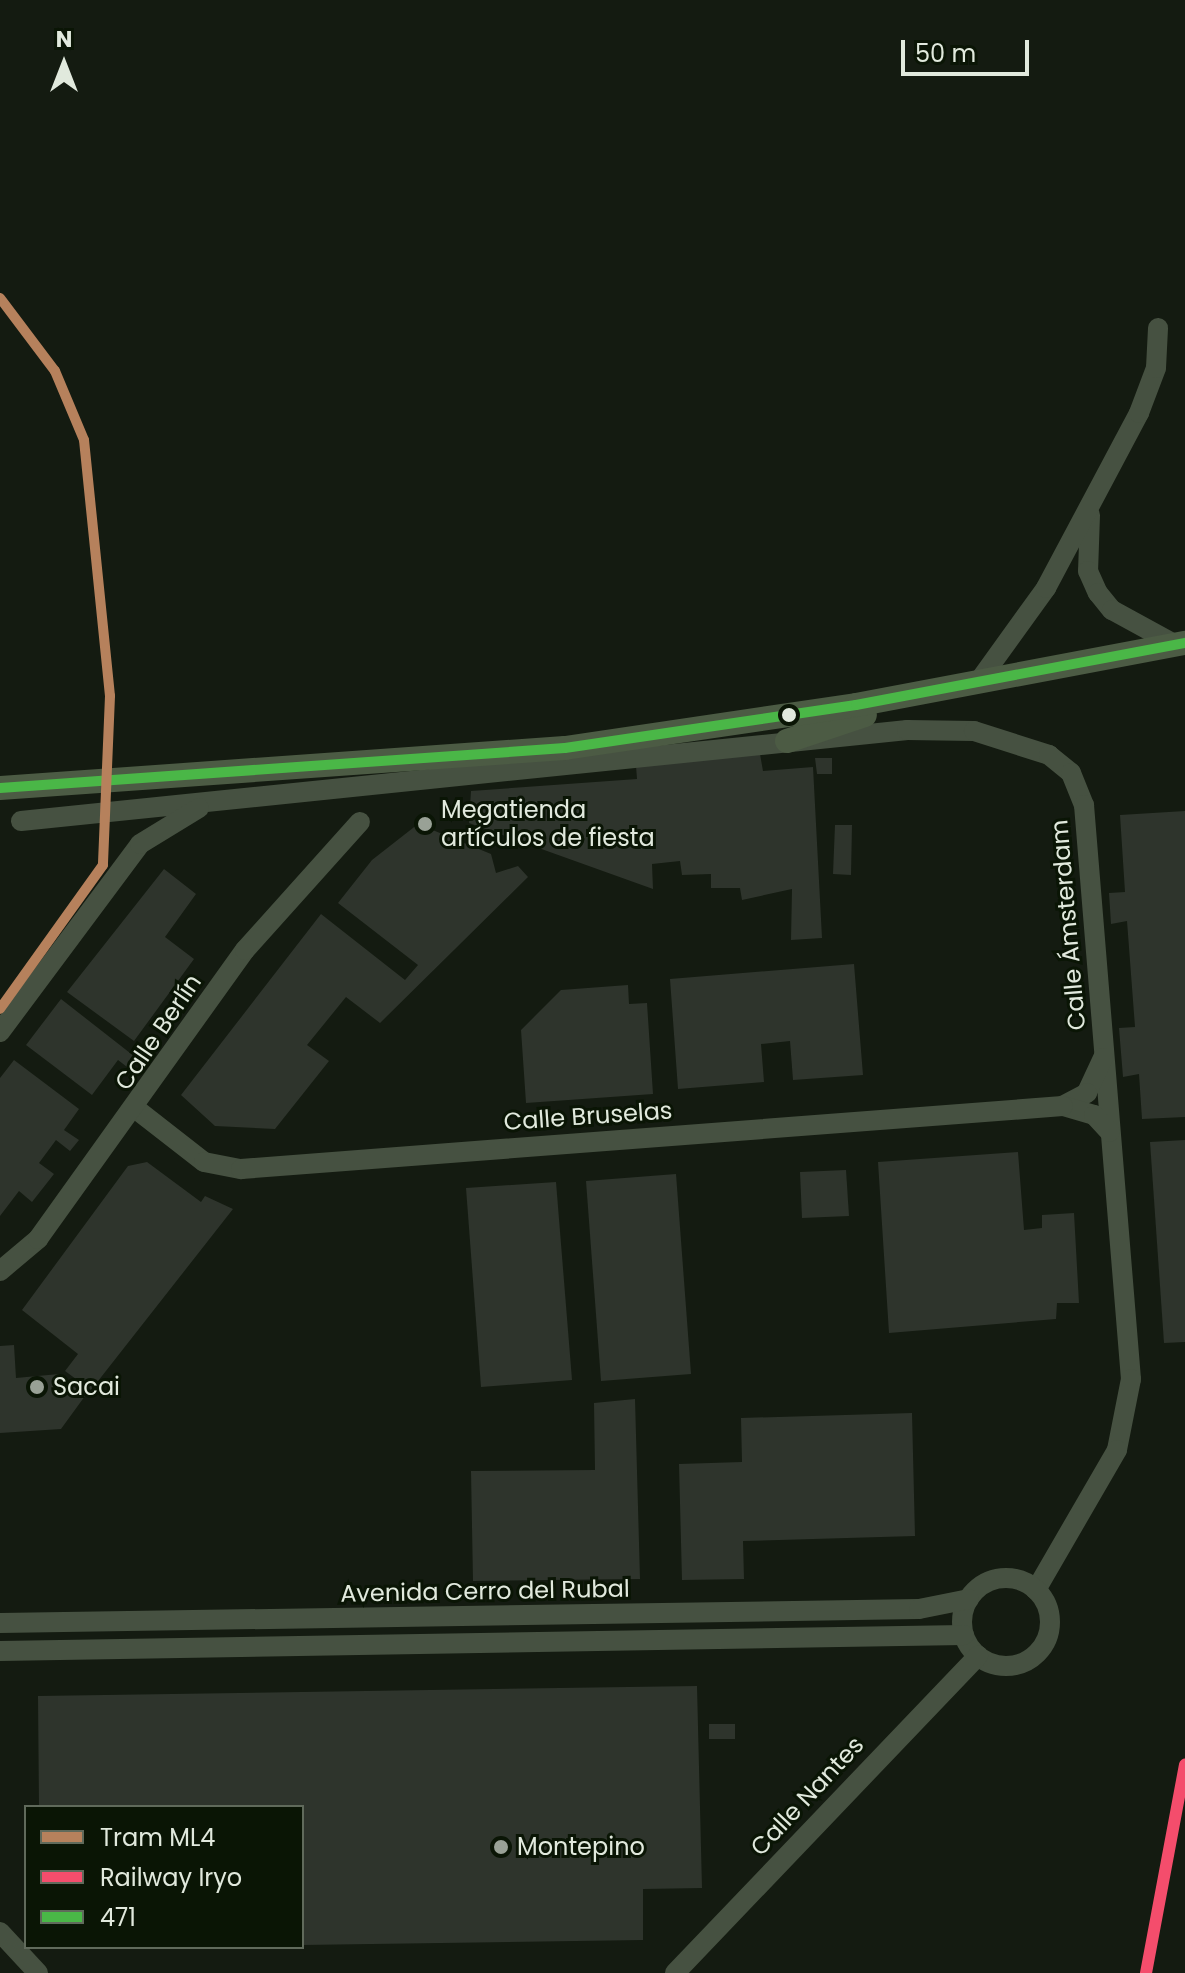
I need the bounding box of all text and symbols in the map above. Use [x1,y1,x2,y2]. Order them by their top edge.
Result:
north arrow [24,24,104,104]
text: N [56,24,72,55]
scale bar [905,24,1033,74]
text: 50 m [915,37,976,70]
unlabelled marker [781,707,797,723]
place label: Megatienda artículos de fiesta [441,796,655,852]
marker: Megatienda artículos de fiesta [416,815,434,833]
street label: Calle Ámsterdam [1044,819,1092,1031]
street label: Calle Berlín [109,969,207,1095]
street label: Calle Bruselas [503,1096,673,1136]
place label: Sacai [53,1373,120,1401]
marker: Sacai [28,1378,46,1396]
street label: Avenida Cerro del Rubal [340,1574,630,1608]
street label: Calle Nantes [744,1730,870,1862]
legend [24,1805,304,1949]
text: Tram ML4 [100,1821,215,1854]
place label: Montepino [517,1833,645,1861]
marker: Montepino [492,1838,510,1856]
text: Railway Iryo [100,1861,242,1894]
text: 471 [100,1901,136,1934]

